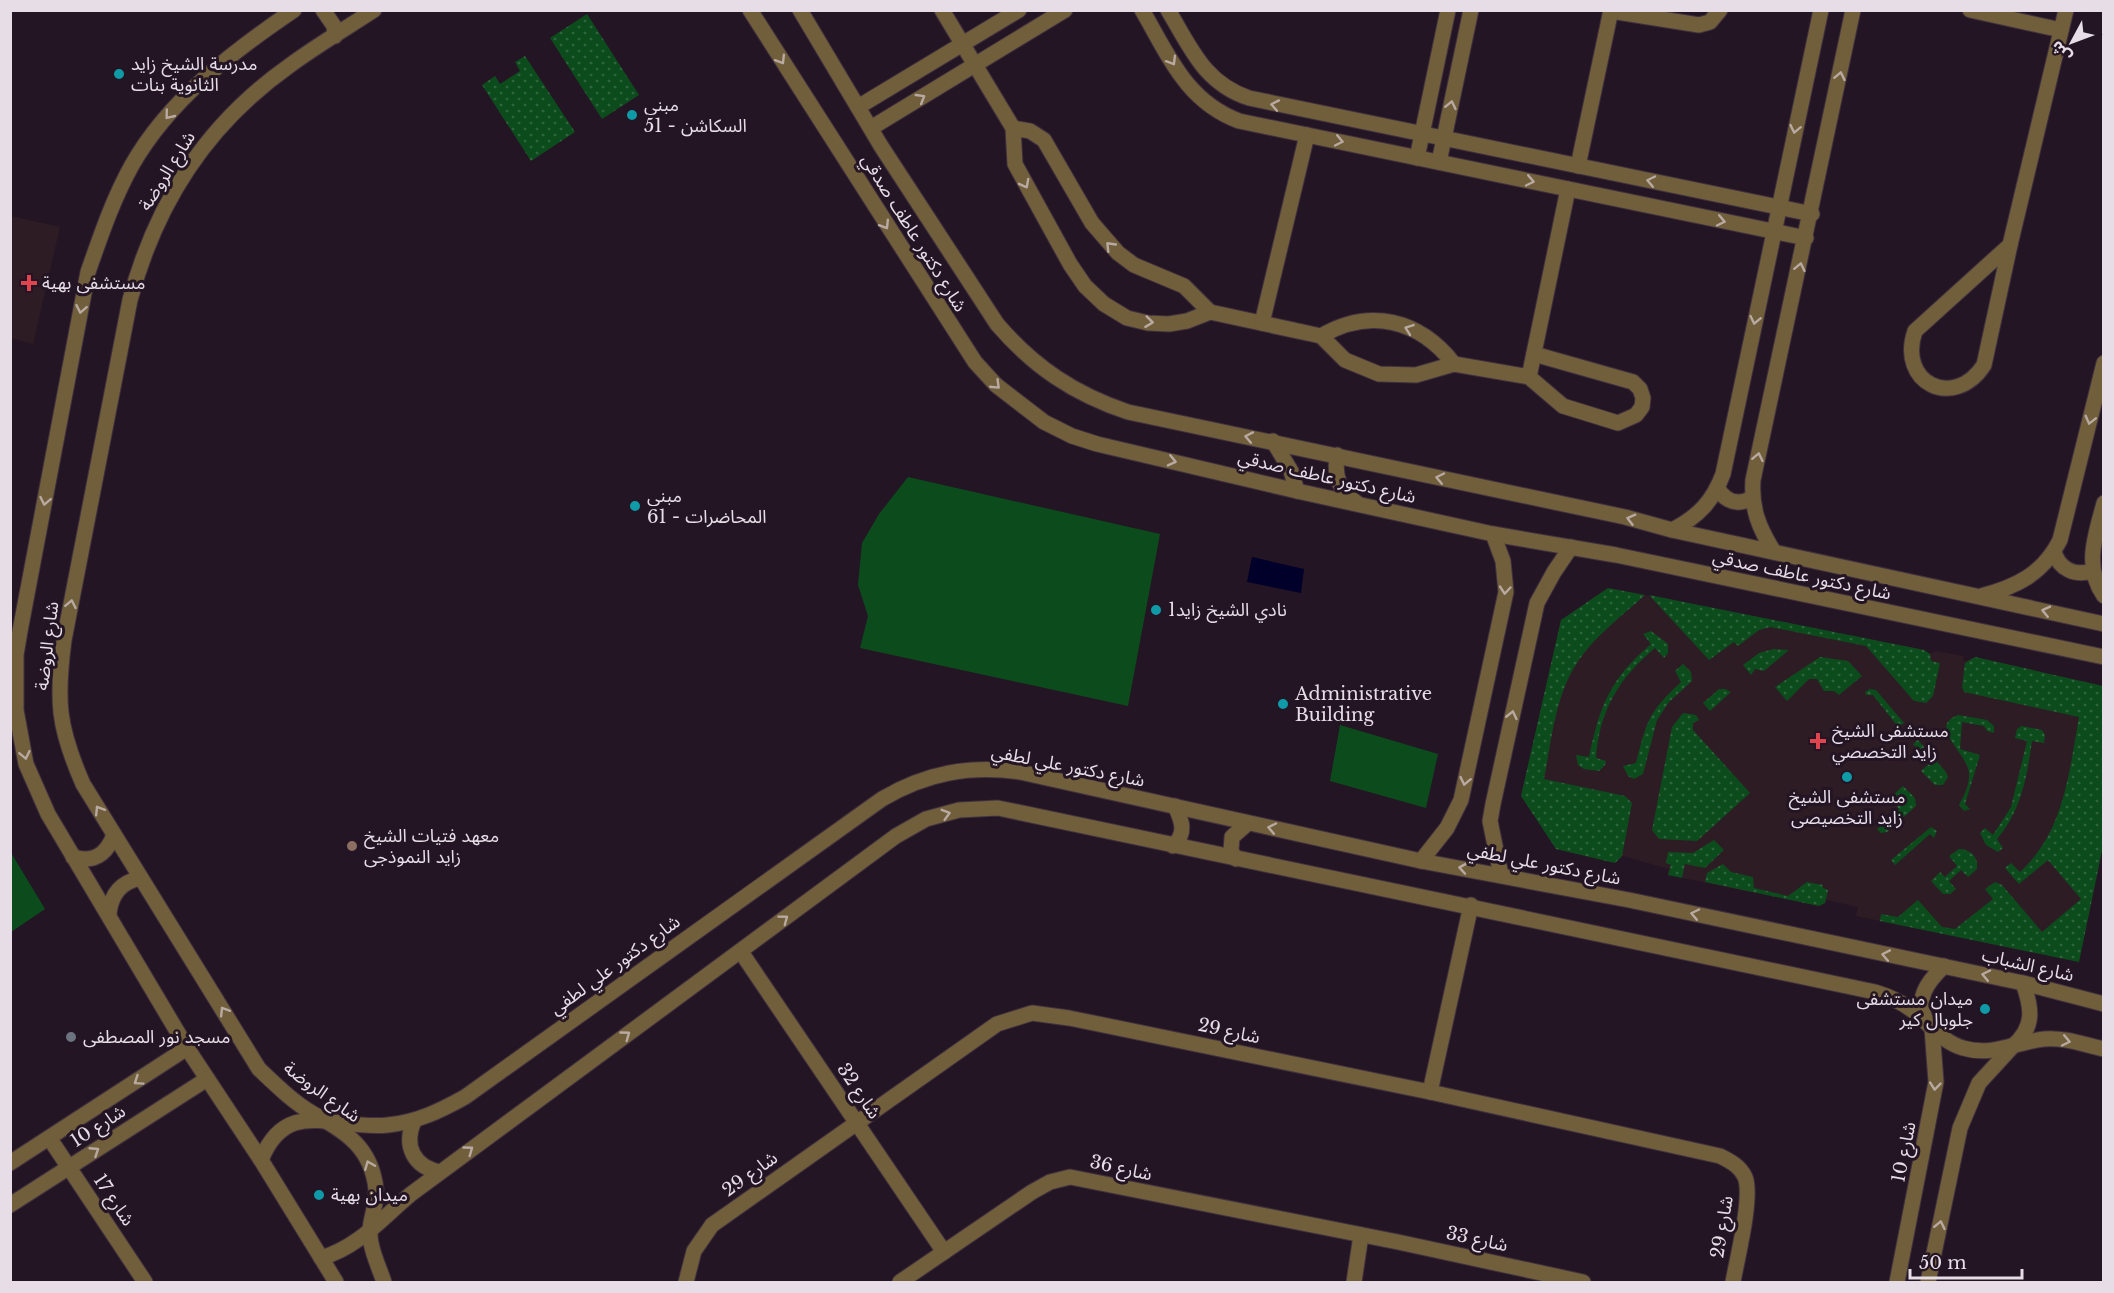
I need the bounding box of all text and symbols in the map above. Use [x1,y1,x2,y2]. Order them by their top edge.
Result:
north arrow [2042,12,2102,72]
text: ش [2046,37,2075,67]
place label: مدرسة الشيخ زايد الثانوية بنات [131,53,257,96]
one-way arrow [774,54,786,64]
one-way arrow [1164,55,1176,65]
marker: مدرسة الشيخ زايد الثانوية بنات [112,67,126,81]
one-way arrow [1833,71,1846,81]
one-way arrow [915,93,925,105]
place label: مبنى السكاشن - 51 [644,94,747,137]
one-way arrow [1270,99,1280,112]
one-way arrow [1444,100,1457,110]
one-way arrow [166,108,177,119]
marker: مبنى السكاشن - 51 [625,108,639,122]
one-way arrow [1790,124,1803,134]
street label: شارع الروضة [134,127,203,216]
one-way arrow [1333,134,1343,147]
street label: شارع دكتور عاطف صدقي [854,150,971,317]
one-way arrow [1524,174,1534,187]
one-way arrow [1647,175,1657,188]
one-way arrow [1017,177,1029,188]
one-way arrow [1715,213,1725,226]
one-way arrow [878,219,890,229]
one-way arrow [1107,242,1118,253]
one-way arrow [1793,262,1806,272]
place label: مستشفى بهية [42,272,146,294]
marker: مستشفى بهية [20,274,38,292]
one-way arrow [75,304,88,314]
one-way arrow [1750,315,1763,325]
one-way arrow [1145,316,1154,328]
one-way arrow [1404,323,1415,336]
one-way arrow [989,377,1000,388]
one-way arrow [2084,415,2097,425]
one-way arrow [1245,431,1255,444]
street label: شارع دكتور عاطف صدقي [1235,446,1418,511]
one-way arrow [1751,452,1764,462]
one-way arrow [1167,454,1177,467]
one-way arrow [1435,472,1445,485]
place label: مبنى المحاضرات - 61 [647,485,766,528]
one-way arrow [39,496,52,506]
marker: مبنى المحاضرات - 61 [628,499,642,513]
one-way arrow [1626,514,1636,526]
street label: شارع دكتور عاطف صدقي [1710,545,1893,608]
one-way arrow [1499,585,1512,595]
one-way arrow [64,599,77,609]
place label: نادي الشيخ زايد1 [1168,599,1287,623]
street label: شارع الروضة [31,600,66,692]
marker: نادي الشيخ زايد1 [1149,603,1163,617]
one-way arrow [2042,605,2052,618]
place label: Administrative Building [1294,683,1432,726]
marker: Administrative Building [1276,697,1290,711]
one-way arrow [1505,710,1518,720]
place label: مستشفى الشيخ زايد التخصصي [1832,720,1949,765]
marker: مستشفى الشيخ زايد التخصصي [1809,732,1827,750]
street label: شارع دكتور علي لطفي [989,740,1147,795]
one-way arrow [18,750,31,760]
marker: مستشفى الشيخ زايد التخصيصى [1840,770,1854,784]
one-way arrow [1459,775,1472,785]
place label: مستشفى الشيخ زايد التخصيصى [1789,786,1905,829]
one-way arrow [94,806,106,816]
one-way arrow [941,808,951,821]
one-way arrow [1267,822,1277,835]
place label: معهد فتيات الشيخ زايد النموذجى [364,825,499,868]
street label: شارع دكتور علي لطفي [1465,838,1623,893]
marker: معهد فتيات الشيخ زايد النموذجى [345,839,359,853]
one-way arrow [1458,862,1468,875]
one-way arrow [1691,909,1701,922]
street label: شارع دكتور علي لطفي [546,910,686,1022]
one-way arrow [777,916,788,927]
street label: شارع الشباب [1979,944,2076,989]
one-way arrow [1881,949,1891,962]
one-way arrow [1981,969,1991,982]
place label: ميدان مستشفى جلوبال كير [1857,988,1973,1031]
marker: ميدان مستشفى جلوبال كير [1978,1002,1992,1016]
one-way arrow [220,1007,231,1018]
street label: شارع 29 [1195,1014,1262,1051]
place label: مسجد نور المصطفى [83,1026,230,1048]
marker: مسجد نور المصطفى [64,1030,78,1044]
one-way arrow [620,1031,631,1042]
one-way arrow [2060,1034,2070,1047]
street label: شارع الروضة [278,1057,365,1130]
street label: شارع 32 [830,1059,886,1125]
one-way arrow [134,1073,144,1085]
one-way arrow [1929,1081,1942,1090]
street label: شارع 10 [66,1100,131,1154]
street label: شارع 10 [1887,1120,1924,1185]
one-way arrow [88,1147,99,1158]
one-way arrow [463,1147,474,1158]
street label: شارع 29 [718,1147,784,1204]
street label: شارع 36 [1087,1151,1154,1188]
one-way arrow [363,1160,376,1171]
street label: شارع 17 [86,1170,139,1232]
place label: ميدان بهية [331,1184,408,1206]
marker: ميدان بهية [312,1188,326,1202]
street label: شارع 29 [1706,1194,1741,1260]
one-way arrow [1932,1220,1945,1230]
street label: شارع 33 [1444,1222,1510,1259]
scale bar [1910,1242,2022,1280]
text: 50 m [1919,1252,1967,1274]

